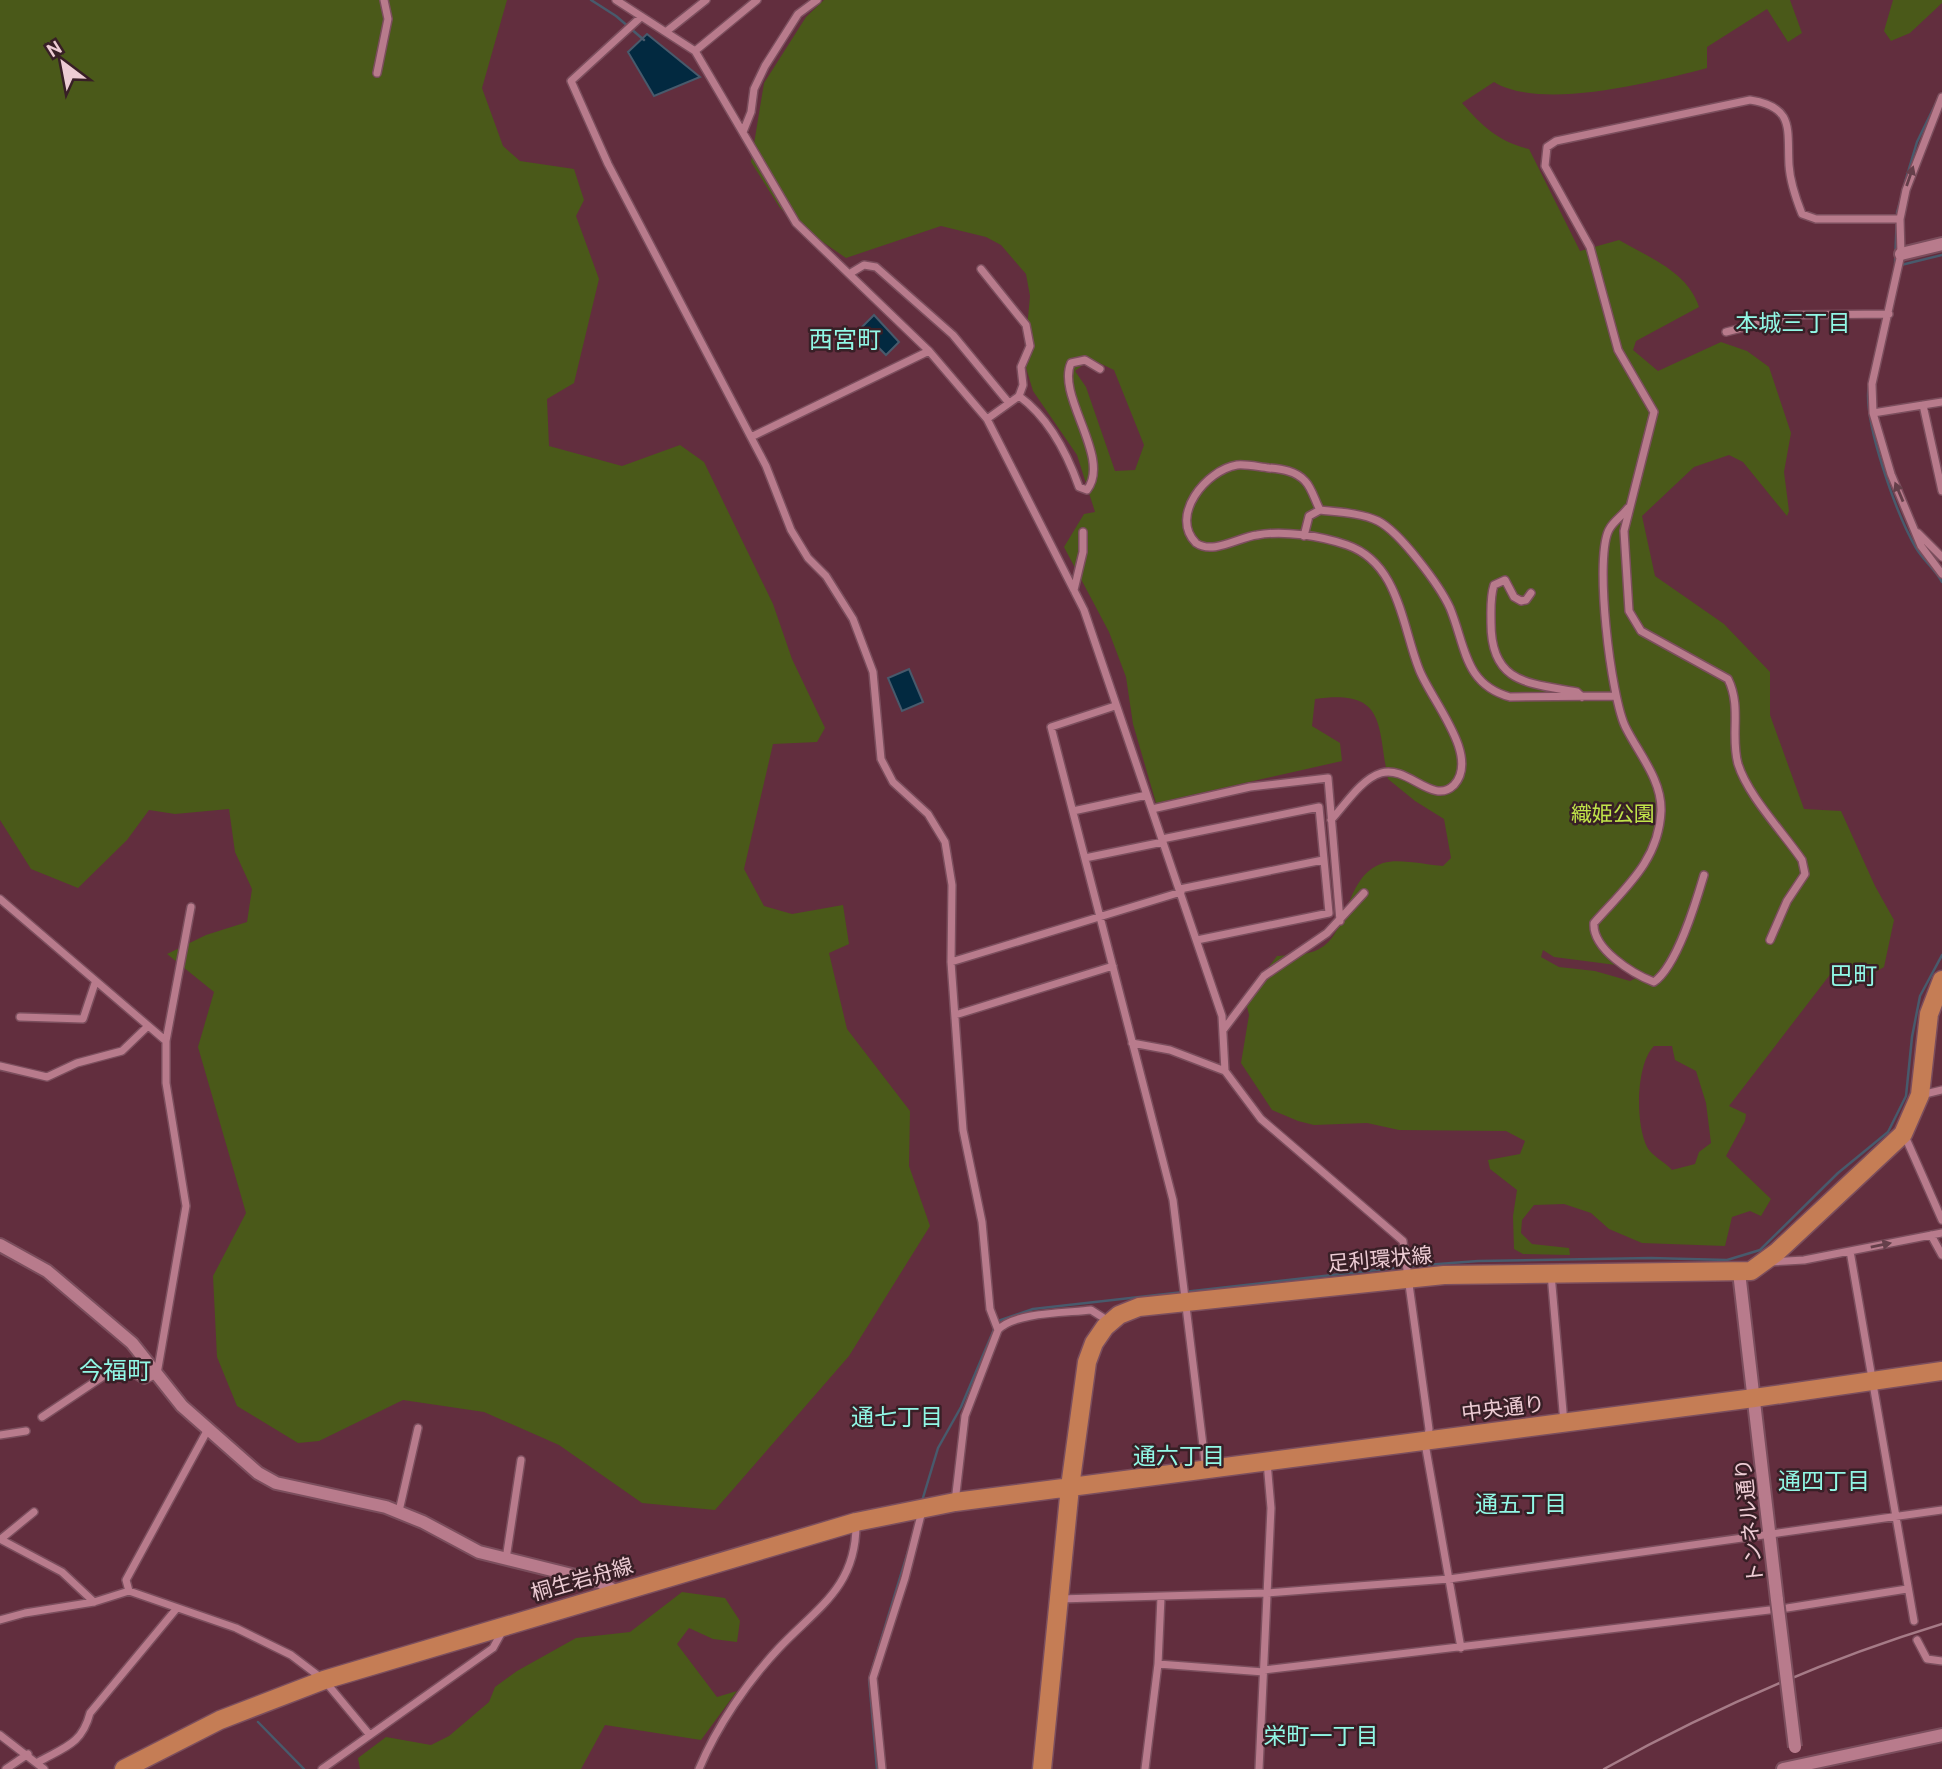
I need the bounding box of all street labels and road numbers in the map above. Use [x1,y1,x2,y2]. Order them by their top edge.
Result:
street label: 足利環状線 [1327,1242,1433,1276]
street label: 中央通り [1460,1390,1546,1426]
street label: トンネル通り [1730,1457,1768,1585]
street label: 桐生岩舟線 [528,1553,636,1605]

